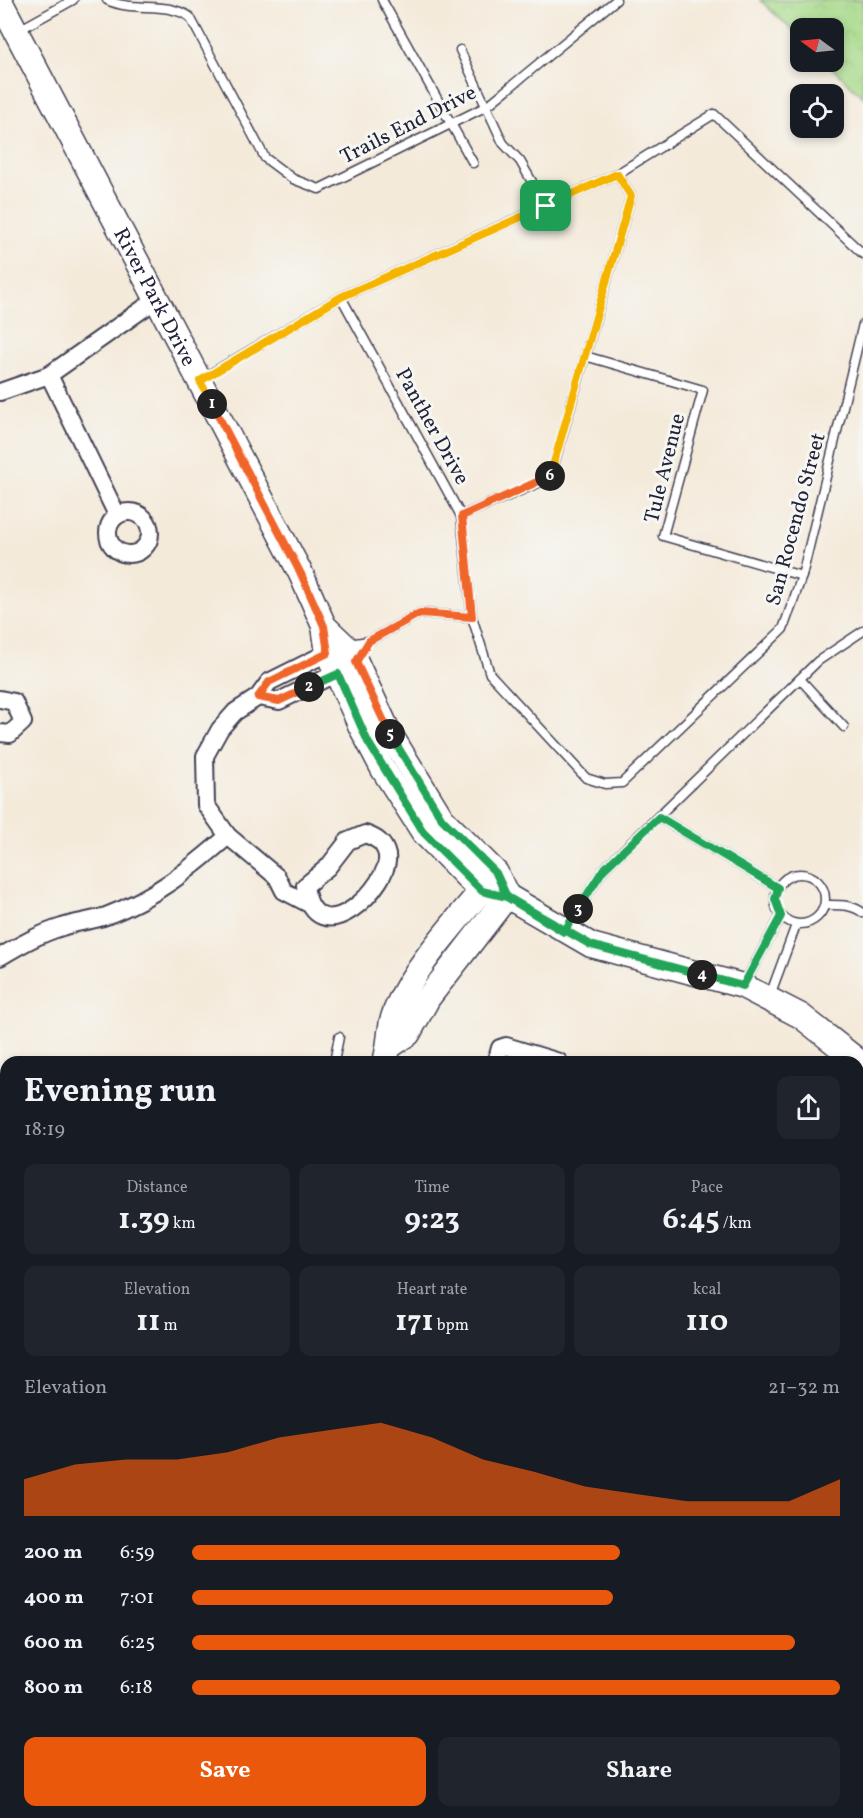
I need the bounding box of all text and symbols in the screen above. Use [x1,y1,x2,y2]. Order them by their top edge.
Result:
north arrow [790,18,844,72]
map controls [790,18,844,138]
street label: Trails End Drive [336,79,482,172]
button: locate [790,84,844,138]
pin [520,180,571,231]
icon: arrive [529,189,562,222]
street label: River Park Drive [106,223,202,372]
street label: Panther Drive [388,363,476,490]
pin: 1 [197,389,227,419]
text: 1 [209,393,215,415]
street label: Tule Avenue [638,410,693,526]
street label: San Rocendo Street [759,430,833,609]
pin: 6 [535,461,565,491]
text: 6 [546,465,554,487]
pin: 2 [294,672,324,702]
text: 2 [305,676,313,698]
pin: 5 [375,719,405,749]
text: 5 [386,723,394,745]
pin: 3 [563,894,593,924]
text: 3 [574,898,582,920]
pin: 4 [687,960,717,990]
text: 4 [697,964,707,986]
text: Evening run [24,1070,217,1116]
button: share [777,1076,840,1139]
text: 18:19 [24,1116,65,1144]
text: Distance [126,1177,188,1199]
text: Time [414,1177,450,1199]
text: Pace [691,1177,723,1199]
text: 1.39 [118,1199,170,1241]
text: 9:23 [404,1199,460,1241]
text: 6:45 [662,1199,720,1241]
text: km [170,1213,196,1235]
text: /km [720,1213,752,1235]
text: Elevation [124,1279,190,1301]
text: Heart rate [397,1279,467,1301]
text: kcal [693,1279,721,1301]
text: 11 [136,1301,160,1343]
text: 171 [395,1301,434,1343]
text: 110 [686,1301,728,1343]
text: m [160,1315,178,1337]
text: bpm [434,1315,469,1337]
text: Elevation [24,1374,107,1402]
text: 21–32 m [768,1374,840,1402]
text: 200 m [24,1539,82,1567]
text: 6:59 [120,1539,154,1567]
text: 400 m [24,1584,84,1612]
text: 7:01 [120,1584,154,1612]
text: 600 m [24,1629,83,1657]
text: 6:25 [120,1629,155,1657]
text: 800 m [24,1674,83,1702]
text: 6:18 [120,1674,153,1702]
button: Save [24,1737,426,1806]
button: Share [438,1737,840,1806]

